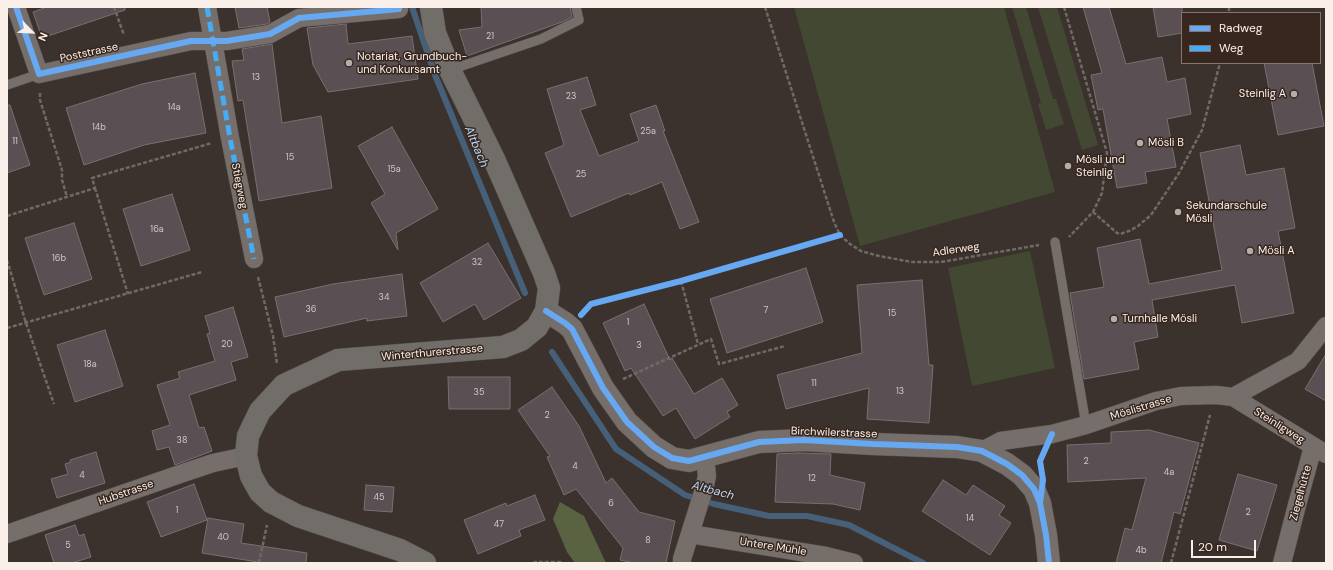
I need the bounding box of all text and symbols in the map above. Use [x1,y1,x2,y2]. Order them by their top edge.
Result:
north arrow [12,12,52,52]
legend [1181,12,1321,64]
text: Radweg [1219,20,1262,36]
text: N [35,30,51,43]
house number: 21 [486,32,494,42]
street label: Poststrasse [59,40,119,66]
text: Weg [1219,40,1243,56]
place label: Notariat, Grundbuch- und Konkursamt [357,50,467,76]
marker: Notariat, Grundbuch- und Konkursamt [344,58,354,68]
house number: 13 [252,73,260,83]
place label: Steinlig A [1239,87,1286,101]
marker: Steinlig A [1289,89,1299,99]
house number: 23 [566,92,576,102]
house number: 14a [167,103,181,113]
house number: 14b [92,123,106,133]
water label: Altbach [461,124,491,170]
house number: 25a [640,127,656,137]
place label: Mösli B [1148,136,1184,150]
house number: 11 [12,137,18,147]
marker: Mösli B [1135,138,1145,148]
house number: 15 [286,153,294,163]
place label: Mösli und Steinlig [1076,153,1125,179]
marker: Mösli und Steinlig [1063,161,1073,171]
street label: Stiegweg [228,162,250,210]
house number: 15a [387,165,401,175]
house number: 25 [576,170,586,180]
place label: Sekundarschule Mösli [1186,199,1267,225]
marker: Sekundarschule Mösli [1173,207,1183,217]
house number: 16a [150,225,164,235]
street label: Adlerweg [932,240,980,260]
place label: Mösli A [1258,244,1295,258]
marker: Mösli A [1245,246,1255,256]
house number: 16b [52,254,66,264]
house number: 32 [472,258,482,268]
house number: 34 [379,293,389,303]
house number: 36 [306,305,316,315]
house number: 7 [764,306,768,316]
house number: 15 [888,309,896,319]
place label: Turnhalle Mösli [1122,312,1197,326]
marker: Turnhalle Mösli [1109,314,1119,324]
house number: 1 [627,318,629,328]
house number: 20 [221,340,233,350]
house number: 3 [636,341,642,351]
street label: Winterthurerstrasse [381,342,483,364]
house number: 18a [83,360,97,370]
house number: 11 [811,379,817,389]
house number: 13 [896,387,904,397]
house number: 35 [474,388,484,398]
street label: Möslistrasse [1109,392,1173,424]
street label: Steinligweg [1251,405,1307,447]
house number: 2 [544,411,550,421]
street label: Birchwilerstrasse [791,425,877,441]
house number: 38 [177,436,187,446]
house number: 2 [1083,457,1089,467]
house number: 4 [572,462,578,472]
street label: Ziegelhütte [1287,464,1315,522]
house number: 4a [1164,468,1174,478]
house number: 4 [79,471,85,481]
house number: 12 [808,474,816,484]
street label: Hubstrasse [97,477,155,509]
water label: Altbach [690,478,736,504]
house number: 45 [374,493,384,503]
house number: 6 [608,499,614,509]
house number: 1 [176,506,178,516]
house number: 2 [1245,508,1251,518]
house number: 14 [966,514,974,524]
house number: 47 [494,520,504,530]
scale bar [1193,532,1258,558]
house number: 40 [217,533,229,543]
street label: Untere Mühle [739,535,807,559]
house number: 8 [645,536,651,546]
text: 20 m [1198,539,1227,555]
house number: 5 [65,541,71,551]
house number: 4b [1135,546,1147,556]

